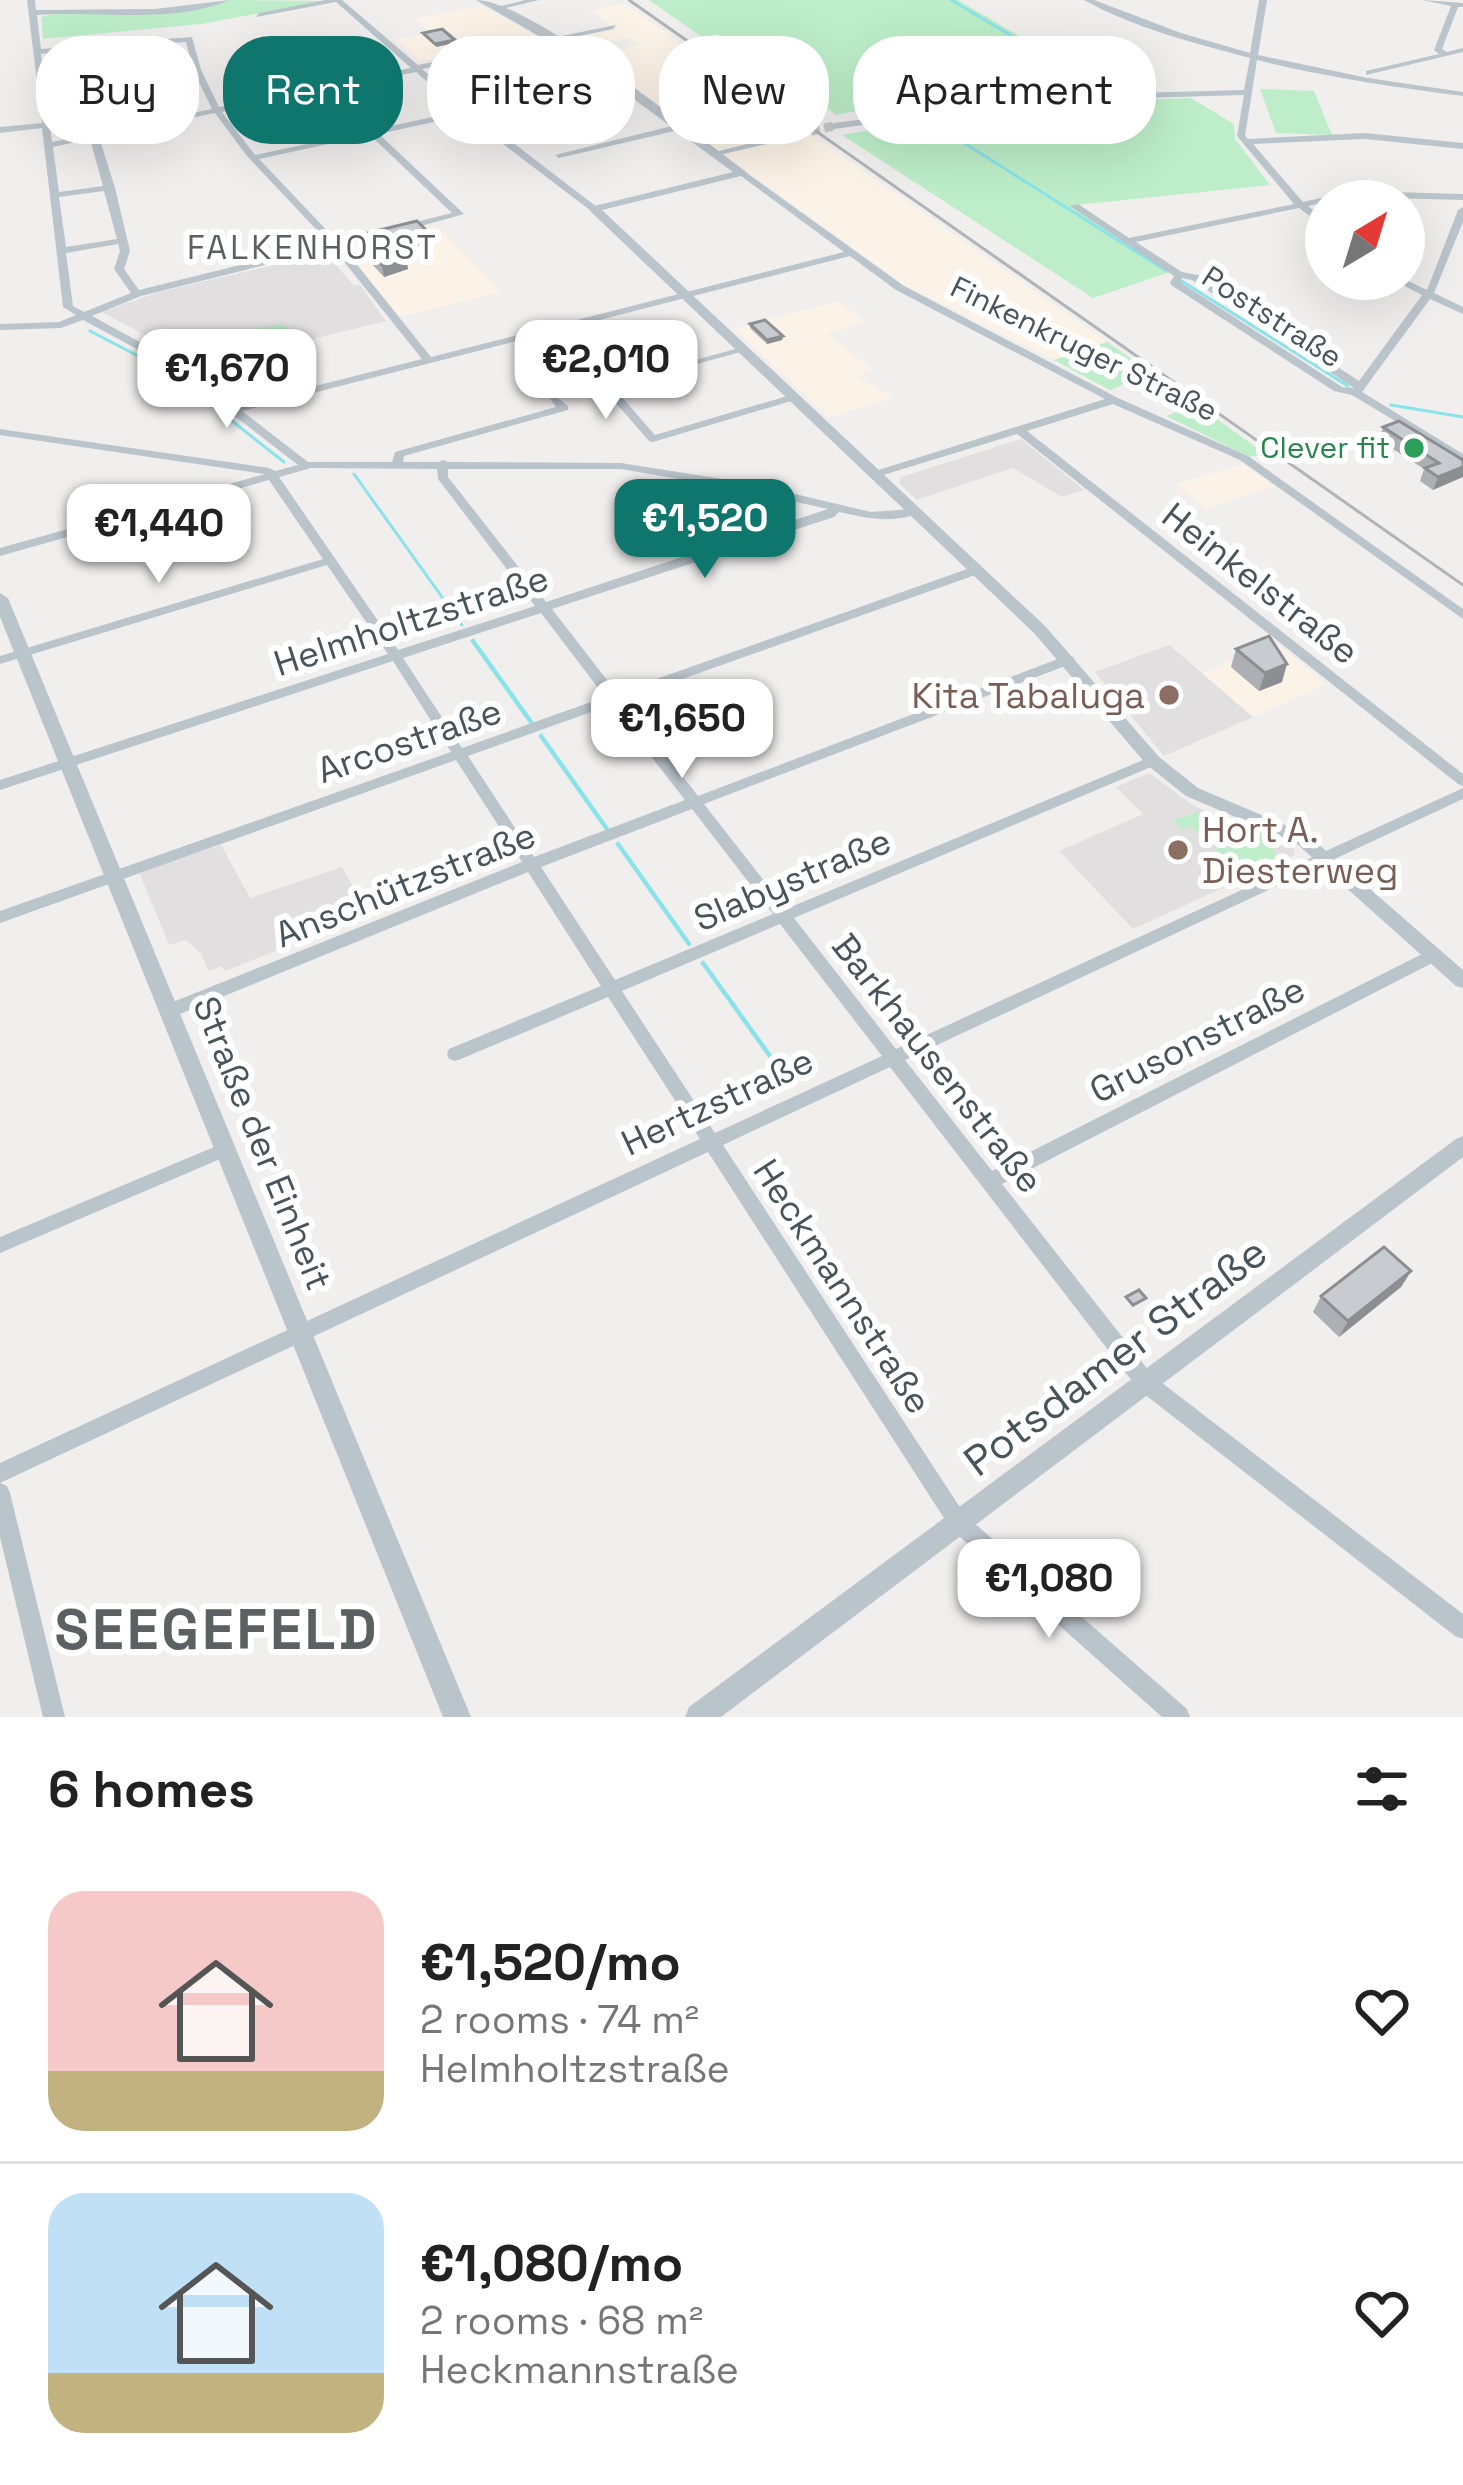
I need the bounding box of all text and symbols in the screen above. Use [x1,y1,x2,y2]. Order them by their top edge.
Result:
chip: Buy [36,36,199,144]
chip: Rent [223,36,403,144]
chip: Filters [427,36,635,144]
chip: New [659,36,829,144]
chip: Apartment [853,36,1156,144]
north arrow [1305,180,1425,300]
map controls [1305,180,1425,300]
district label: FALKENHORST [187,227,439,269]
street label: Poststraße [1195,257,1350,376]
street label: Finkenkruger Straße [944,267,1224,430]
pin: €2,010 [508,320,704,422]
pin: €1,670 [129,329,325,431]
text: €2,010 [542,334,670,383]
text: €1,670 [164,343,290,392]
place label: Clever fit [1260,428,1390,467]
marker: Clever fit [1401,435,1427,461]
pin: €1,520 [607,479,803,581]
pin: €1,440 [61,484,257,586]
text: €1,520 [641,493,769,542]
street label: Heinkelstraße [1153,493,1368,675]
text: €1,440 [94,498,224,547]
street label: Helmholtzstraße [268,555,554,687]
place label: Kita Tabaluga [911,673,1145,719]
pin: €1,650 [584,679,780,781]
marker: Kita Tabaluga [1156,682,1182,708]
street label: Arcostraße [311,688,508,794]
text: €1,650 [618,693,746,742]
place label: Hort A. Diesterweg [1202,807,1398,894]
street label: Anschützstraße [268,812,542,958]
street label: Slabystraße [687,818,898,942]
marker: Hort A. Diesterweg [1165,837,1191,863]
street label: Barkhausenstraße [822,925,1053,1203]
street label: Grusonstraße [1082,966,1313,1114]
street label: Straße der Einheit [182,990,342,1297]
street label: Hertzstraße [614,1037,821,1166]
street label: Heckmannstraße [743,1151,942,1422]
street label: Potsdamer Straße [953,1225,1277,1488]
pin: €1,080 [951,1539,1147,1641]
text: €1,080 [984,1553,1114,1602]
district label: SEEGEFELD [55,1593,379,1666]
icon: filters [1349,1756,1415,1822]
text: 6 homes [48,1757,255,1822]
text: €1,520/mo [420,1930,681,1995]
icon: home [144,1939,288,2083]
icon: heart [1349,1978,1415,2044]
text: 2 rooms · 74 m² [420,1995,699,2044]
text: Helmholtzstraße [420,2044,730,2093]
text: €1,080/mo [420,2231,683,2296]
icon: home [144,2241,288,2385]
icon: heart [1349,2280,1415,2346]
text: 2 rooms · 68 m² [420,2296,703,2345]
text: Heckmannstraße [420,2345,739,2394]

